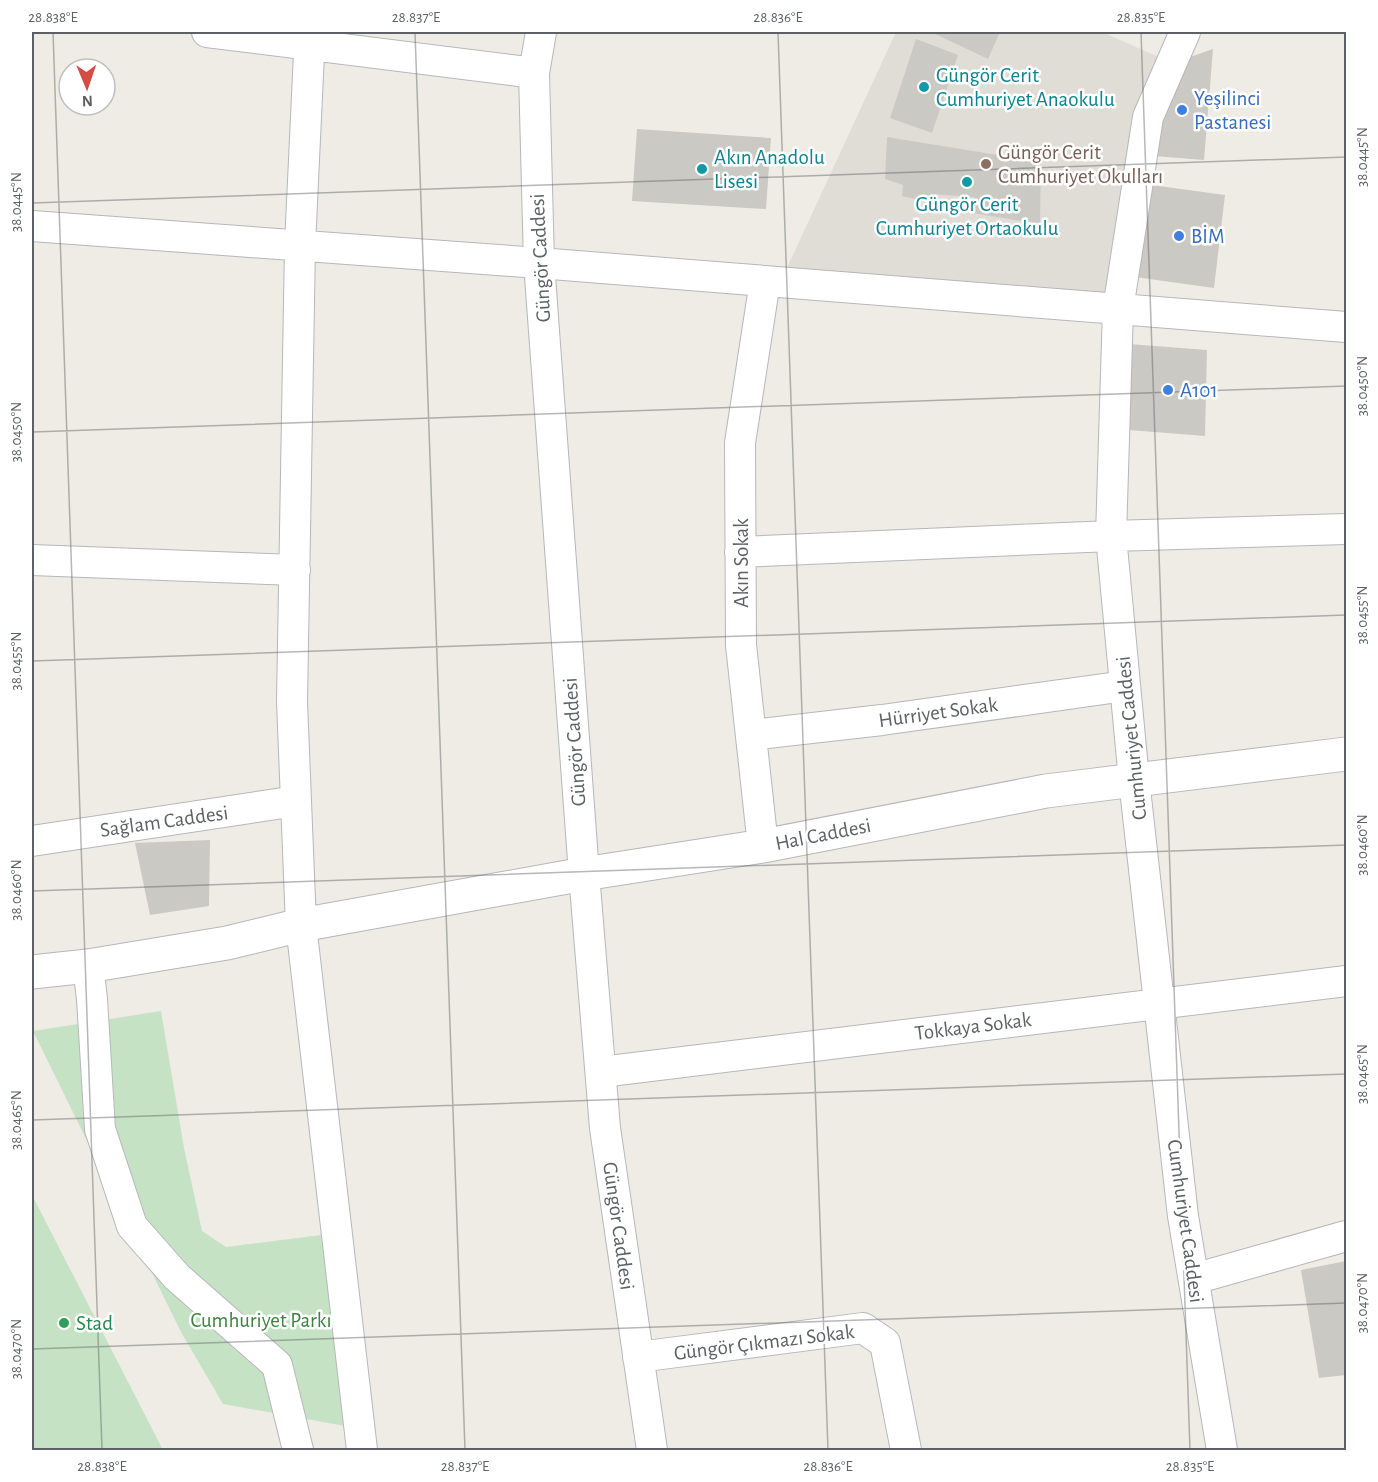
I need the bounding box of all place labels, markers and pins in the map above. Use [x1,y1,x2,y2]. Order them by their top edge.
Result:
place label: Güngör Cerit Cumhuriyet Anaokulu [936,65,1115,110]
marker: Güngör Cerit Cumhuriyet Anaokulu [917,80,931,94]
place label: Yeşilinci Pastanesi [1194,88,1271,133]
marker: Yeşilinci Pastanesi [1175,103,1189,117]
place label: Güngör Cerit Cumhuriyet Okulları [998,142,1163,187]
place label: Akın Anadolu Lisesi [714,147,825,192]
marker: Güngör Cerit Cumhuriyet Okulları [979,157,993,171]
marker: Akın Anadolu Lisesi [695,162,709,176]
marker: Güngör Cerit Cumhuriyet Ortaokulu [960,175,974,189]
place label: Güngör Cerit Cumhuriyet Ortaokulu [876,194,1059,239]
place label: BİM [1191,225,1224,247]
marker: BİM [1172,229,1186,243]
place label: A101 [1180,380,1218,401]
marker: A101 [1161,383,1175,397]
place label: Stad [76,1313,113,1334]
marker: Stad [57,1316,71,1330]

